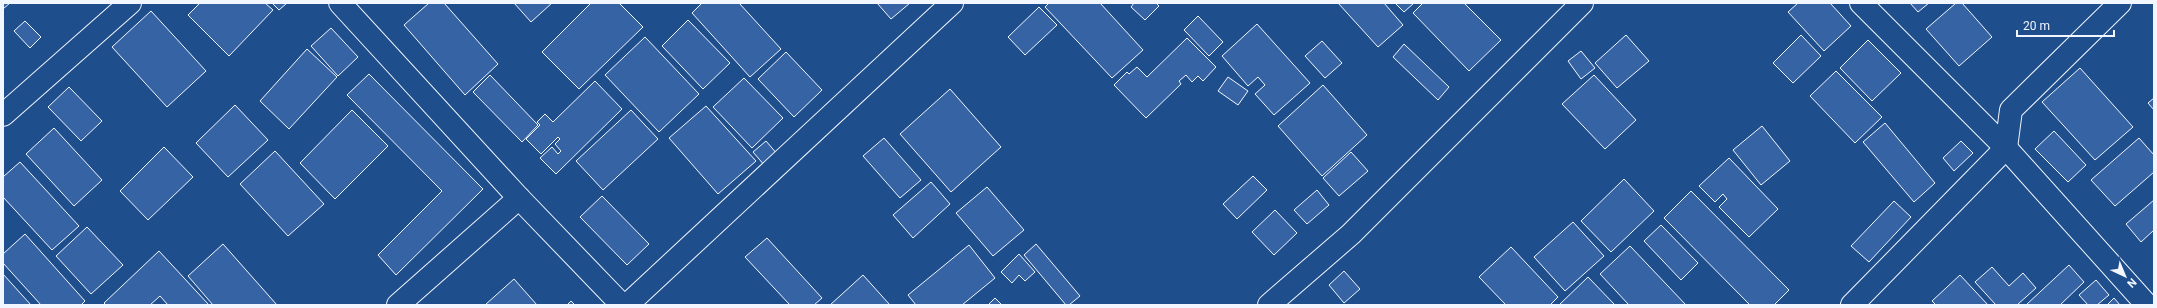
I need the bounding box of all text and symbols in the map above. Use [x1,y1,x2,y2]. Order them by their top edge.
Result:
scale bar [2017,12,2114,38]
text: 20 m [2023,19,2050,33]
north arrow [2105,256,2145,296]
text: N [2124,275,2139,290]

